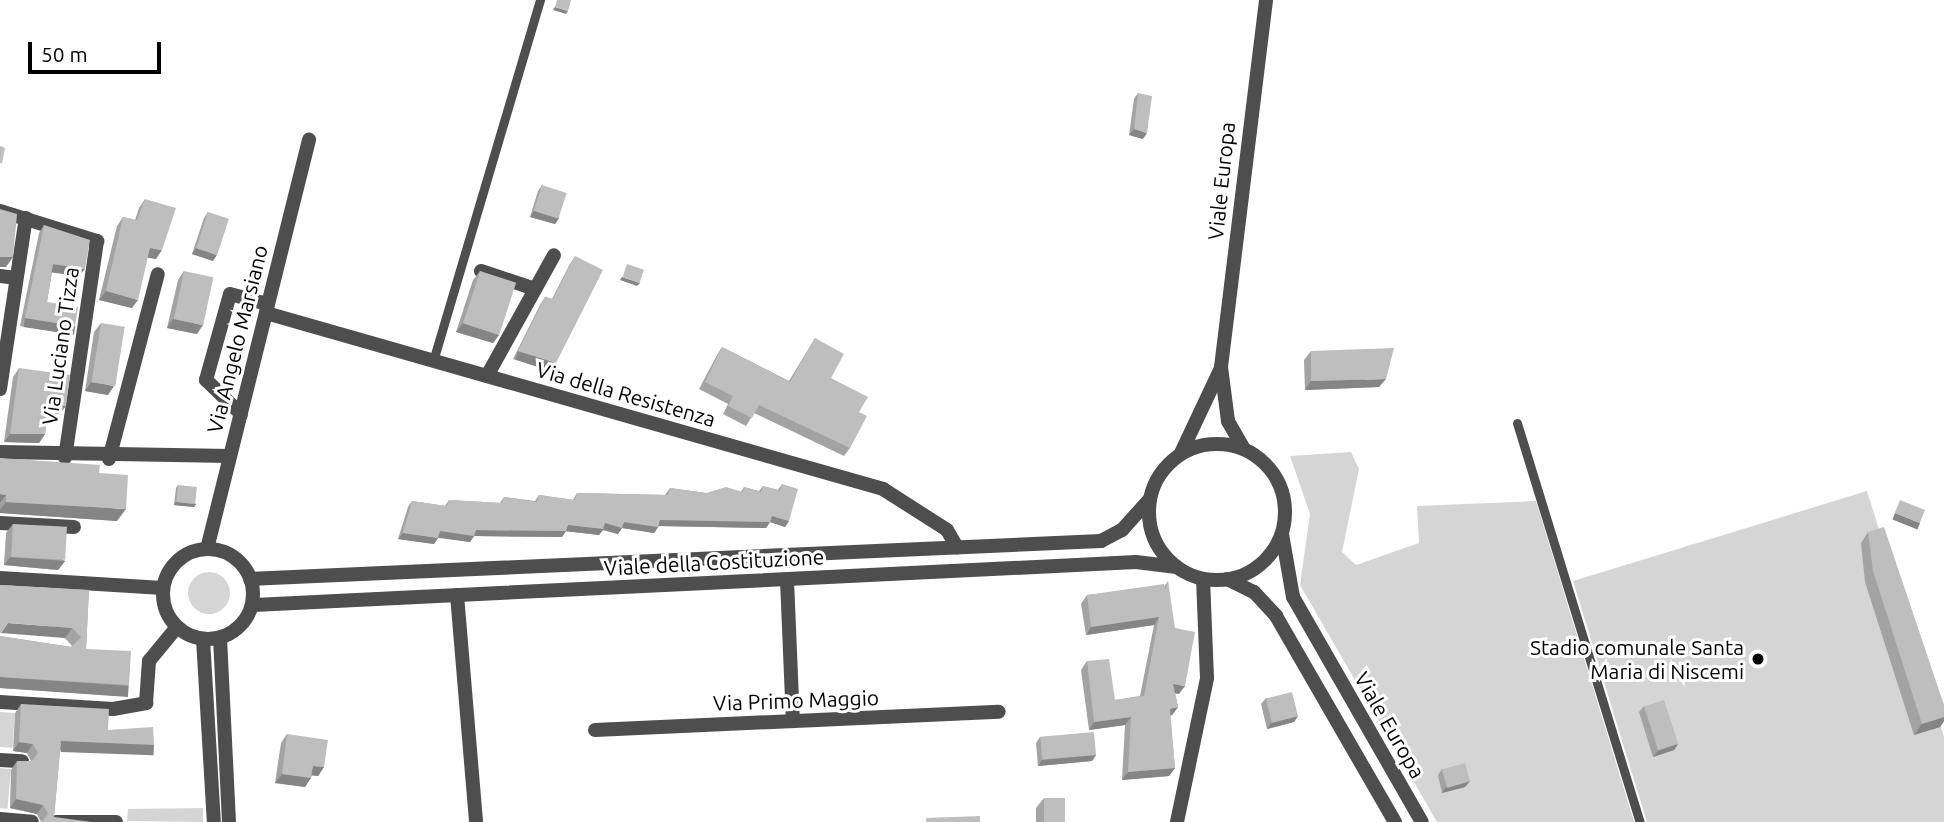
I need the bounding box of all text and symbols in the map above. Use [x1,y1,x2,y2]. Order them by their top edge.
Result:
scale bar [32,28,164,72]
text: 50 m [41,42,88,66]
street label: Viale Europa [1202,121,1240,241]
street label: Via Angelo Marsiano [201,242,273,436]
street label: Via Luciano Tizza [36,265,84,427]
street label: Via della Resistenza [533,356,719,432]
street label: Viale della Costituzione [603,544,825,580]
place label: Stadio comunale Santa Maria di Niscemi [1530,634,1744,684]
marker: Stadio comunale Santa Maria di Niscemi [1750,651,1766,667]
street label: Viale Europa [1349,667,1431,783]
street label: Via Primo Maggio [713,685,879,715]

